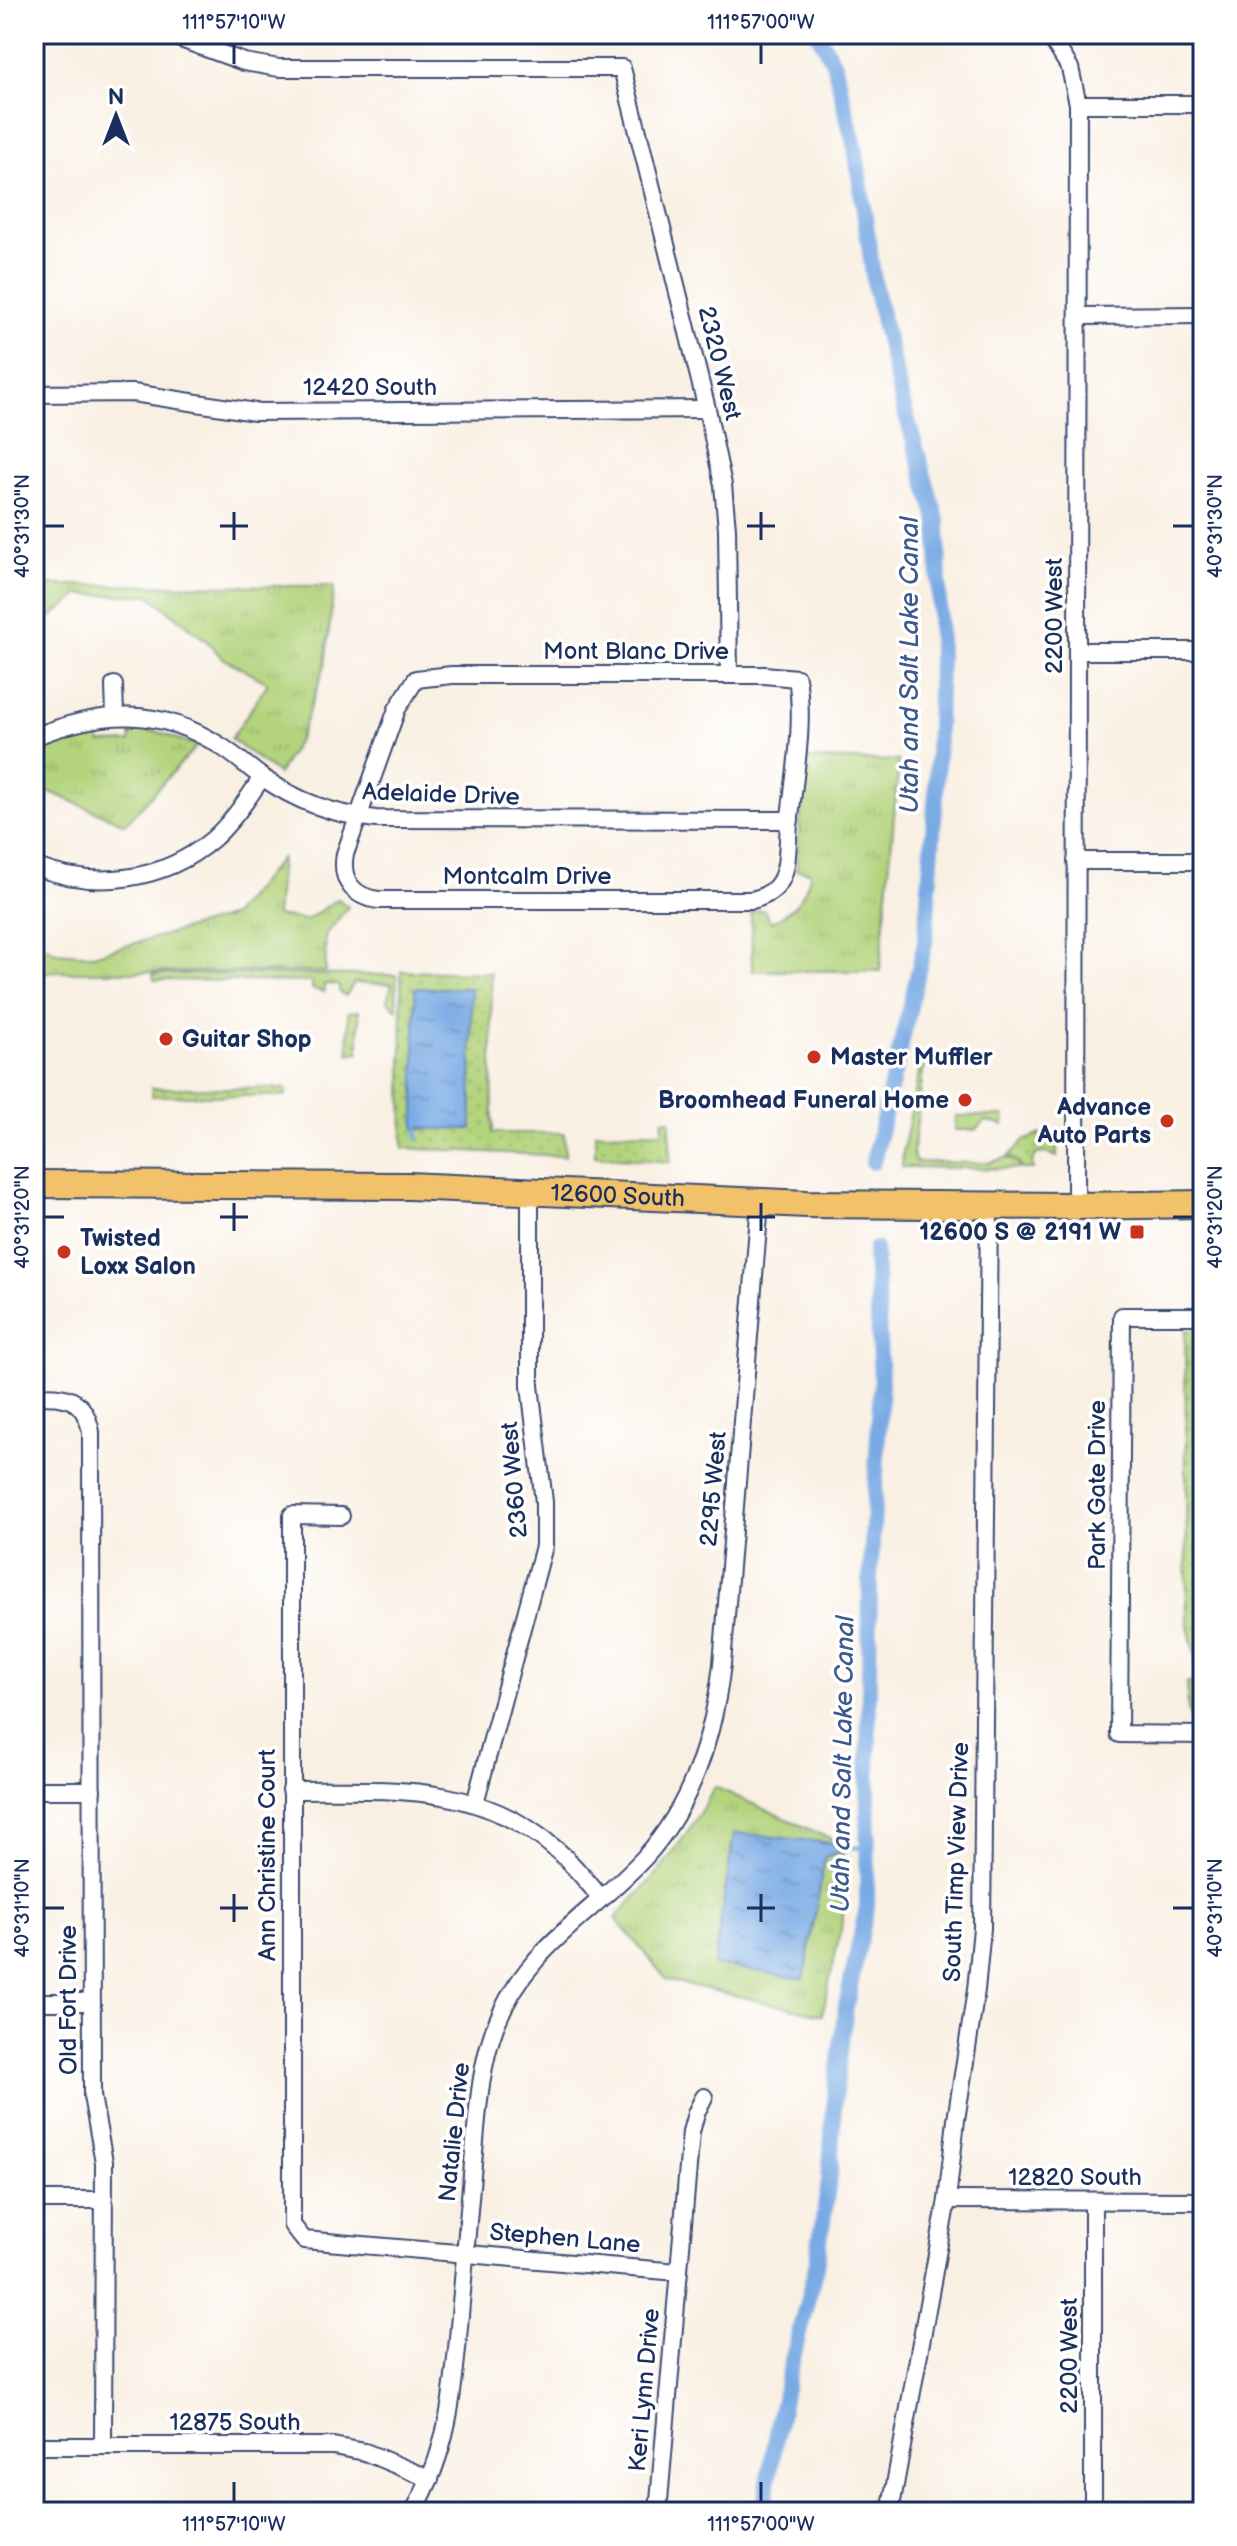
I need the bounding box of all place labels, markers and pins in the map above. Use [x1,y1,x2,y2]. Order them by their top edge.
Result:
place label: Guitar Shop [182,1025,312,1054]
marker: Guitar Shop [157,1030,175,1048]
place label: Master Muffler [830,1043,993,1072]
marker: Master Muffler [805,1048,823,1066]
place label: Broomhead Funeral Home [658,1086,949,1115]
marker: Broomhead Funeral Home [956,1091,974,1109]
place label: Advance Auto Parts [1037,1093,1151,1150]
marker: Advance Auto Parts [1158,1112,1176,1130]
place label: 12600 S @ 2191 W [919,1218,1122,1247]
marker: 12600 S @ 2191 W [1128,1223,1146,1241]
place label: Twisted Loxx Salon [80,1224,196,1281]
marker: Twisted Loxx Salon [55,1243,73,1261]

